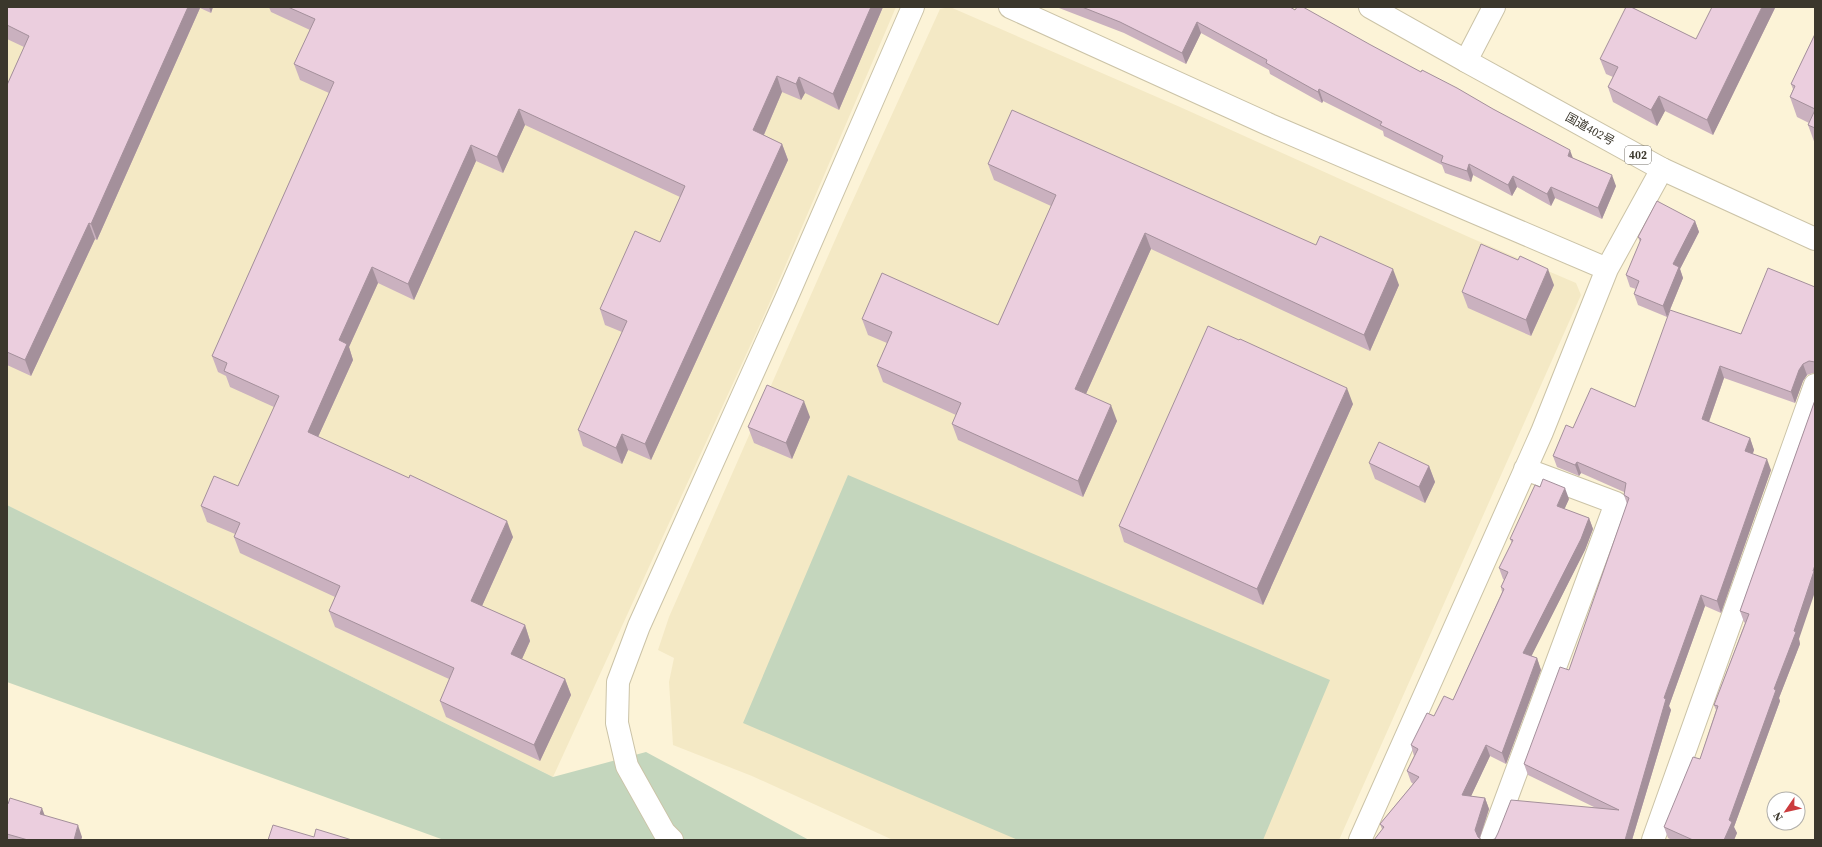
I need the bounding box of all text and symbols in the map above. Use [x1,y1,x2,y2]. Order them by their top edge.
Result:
street label: 国道402号 [1562,109,1618,149]
road number: 402 [1625,146,1651,164]
north arrow [1766,791,1806,831]
text: N [1770,809,1787,824]

